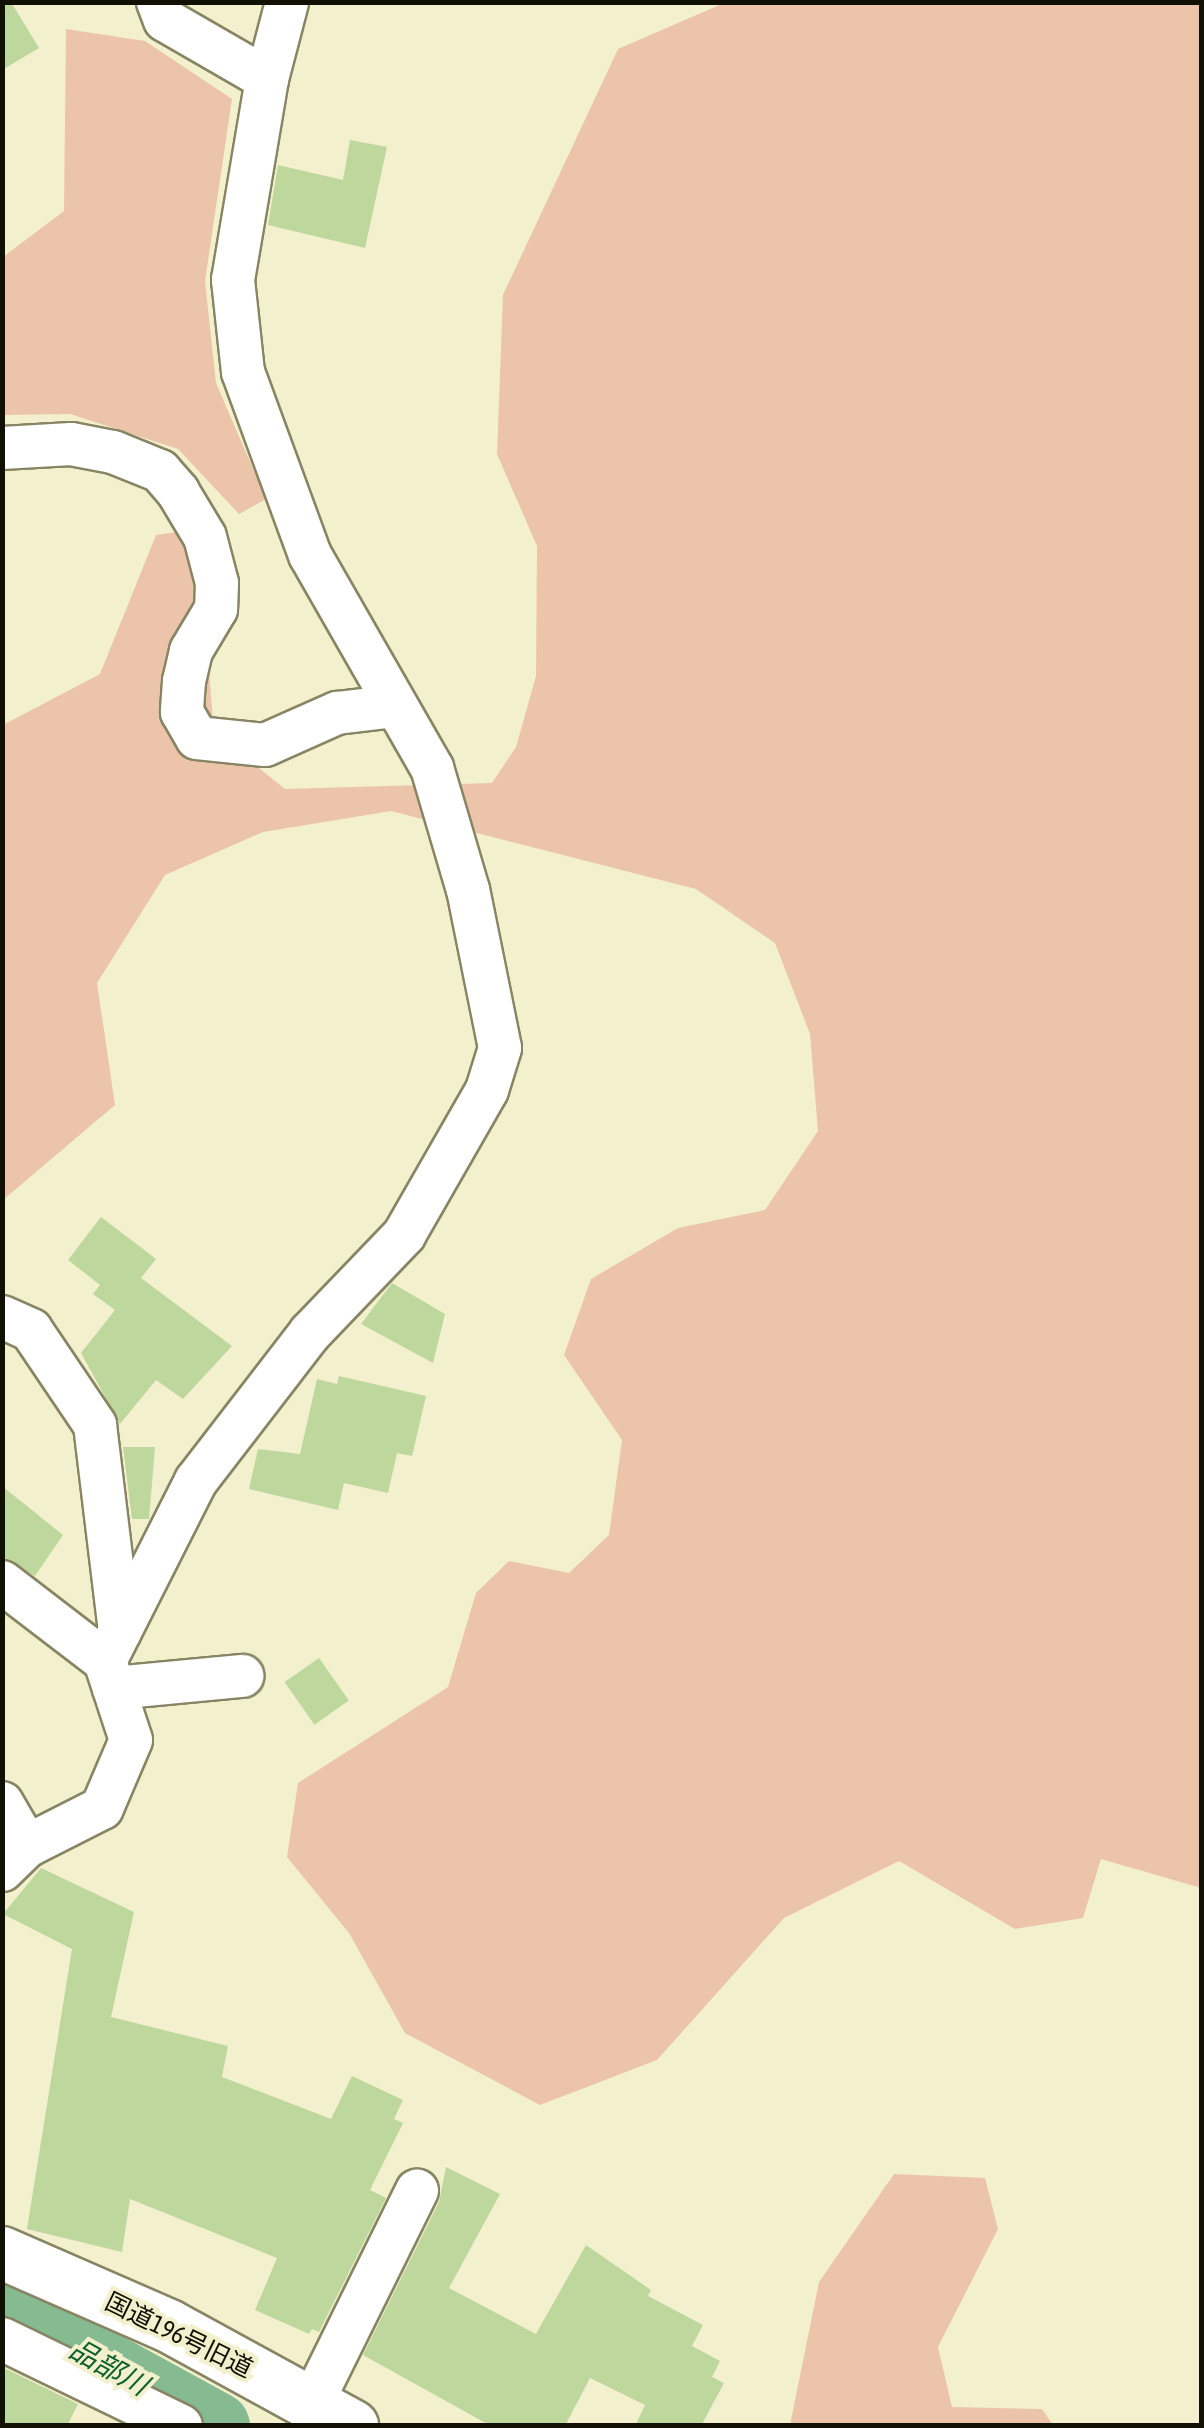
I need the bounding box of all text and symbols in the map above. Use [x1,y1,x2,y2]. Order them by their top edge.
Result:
street label: 国道196号旧道 [100,2286,258,2384]
water label: 品部川 [64,2332,154,2402]

